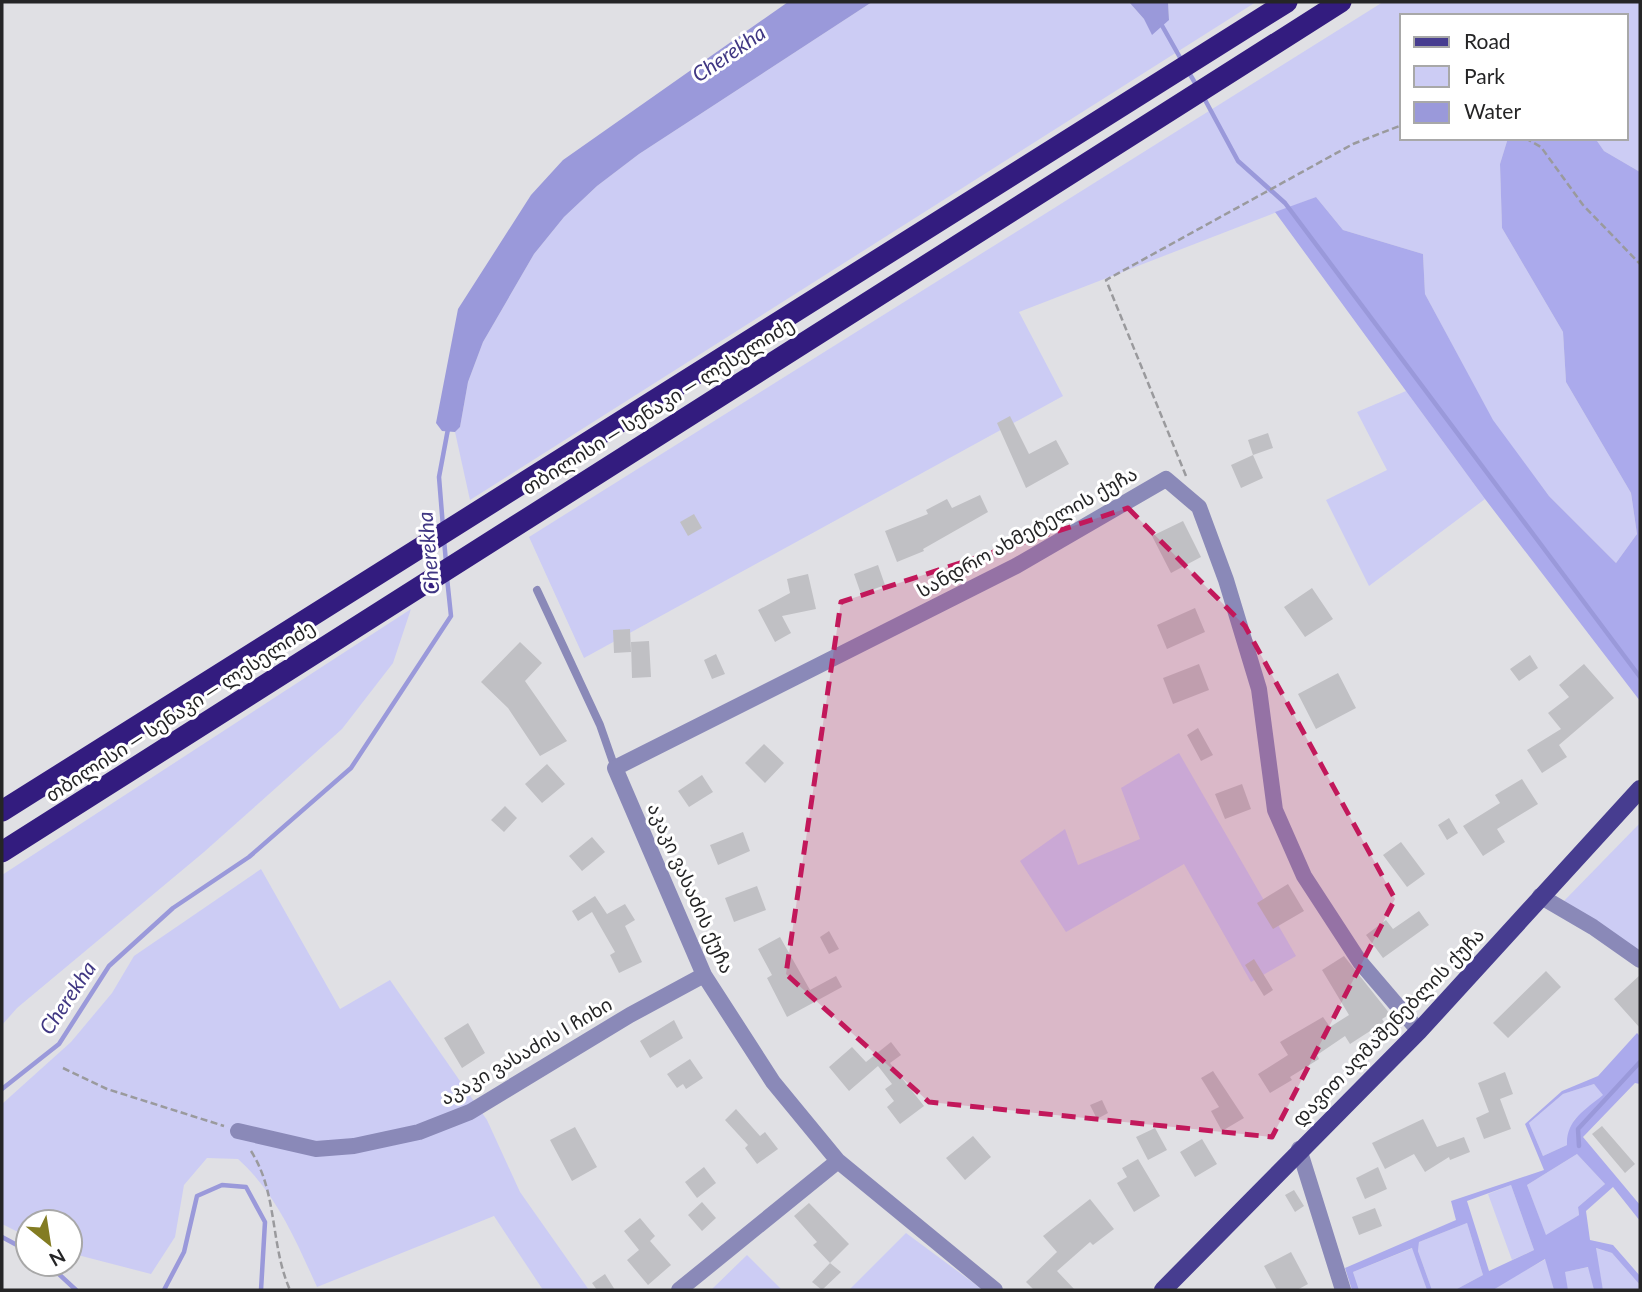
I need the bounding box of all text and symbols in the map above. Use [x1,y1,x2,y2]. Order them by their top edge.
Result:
legend [1400,14,1628,140]
water label: Cherekha [687,19,770,86]
text: Road [1464,28,1511,53]
text: Park [1464,63,1505,88]
text: Water [1464,98,1521,123]
street label: თბილისი — სენაკი — ლესელიძე [518,312,799,501]
street label: სანდრო ახმეტელის ქუჩა [913,461,1142,603]
water label: Cherekha [411,511,444,596]
street label: თბილისი — სენაკი — ლესელიძე [41,615,320,808]
street label: აკაკი ვასაძის ქუჩა [643,799,739,977]
street label: დავით აღმაშენებლის ქუჩა [1287,923,1490,1132]
water label: Cherekha [33,956,100,1039]
street label: აკაკი ვასაძის I ჩიხი [436,992,616,1110]
north arrow [14,1208,84,1278]
text: N [46,1245,70,1272]

